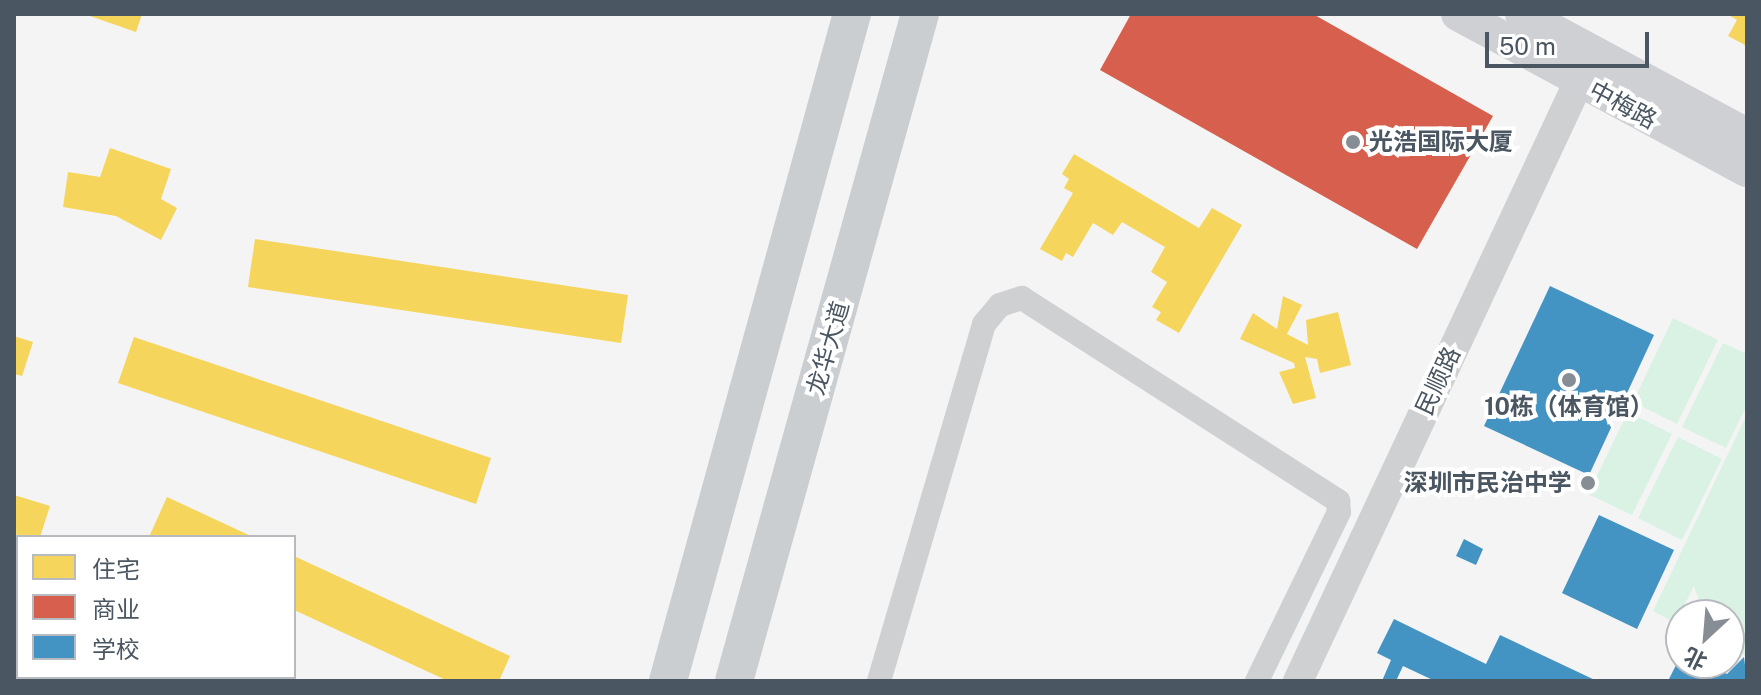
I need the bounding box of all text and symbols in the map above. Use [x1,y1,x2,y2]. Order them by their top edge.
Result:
scale bar [1489,16,1653,66]
text: 50 m [1499,32,1556,60]
street label: 中梅路 [1584,75,1662,135]
place label: 光浩国际大厦 [1369,128,1513,156]
marker: 光浩国际大厦 [1344,133,1362,151]
street label: 龙华大道 [801,298,855,398]
street label: 民顺路 [1410,342,1466,420]
marker: 10栋（体育馆） [1560,371,1578,389]
place label: 10栋（体育馆） [1484,393,1654,421]
place label: 深圳市民治中学 [1404,469,1572,497]
marker: 深圳市民治中学 [1579,474,1597,492]
legend [16,535,296,679]
text: 住宅 [92,555,140,583]
text: 商业 [92,595,140,623]
north arrow [1665,599,1745,679]
text: 学校 [92,635,140,663]
text: 北 [1680,642,1711,675]

